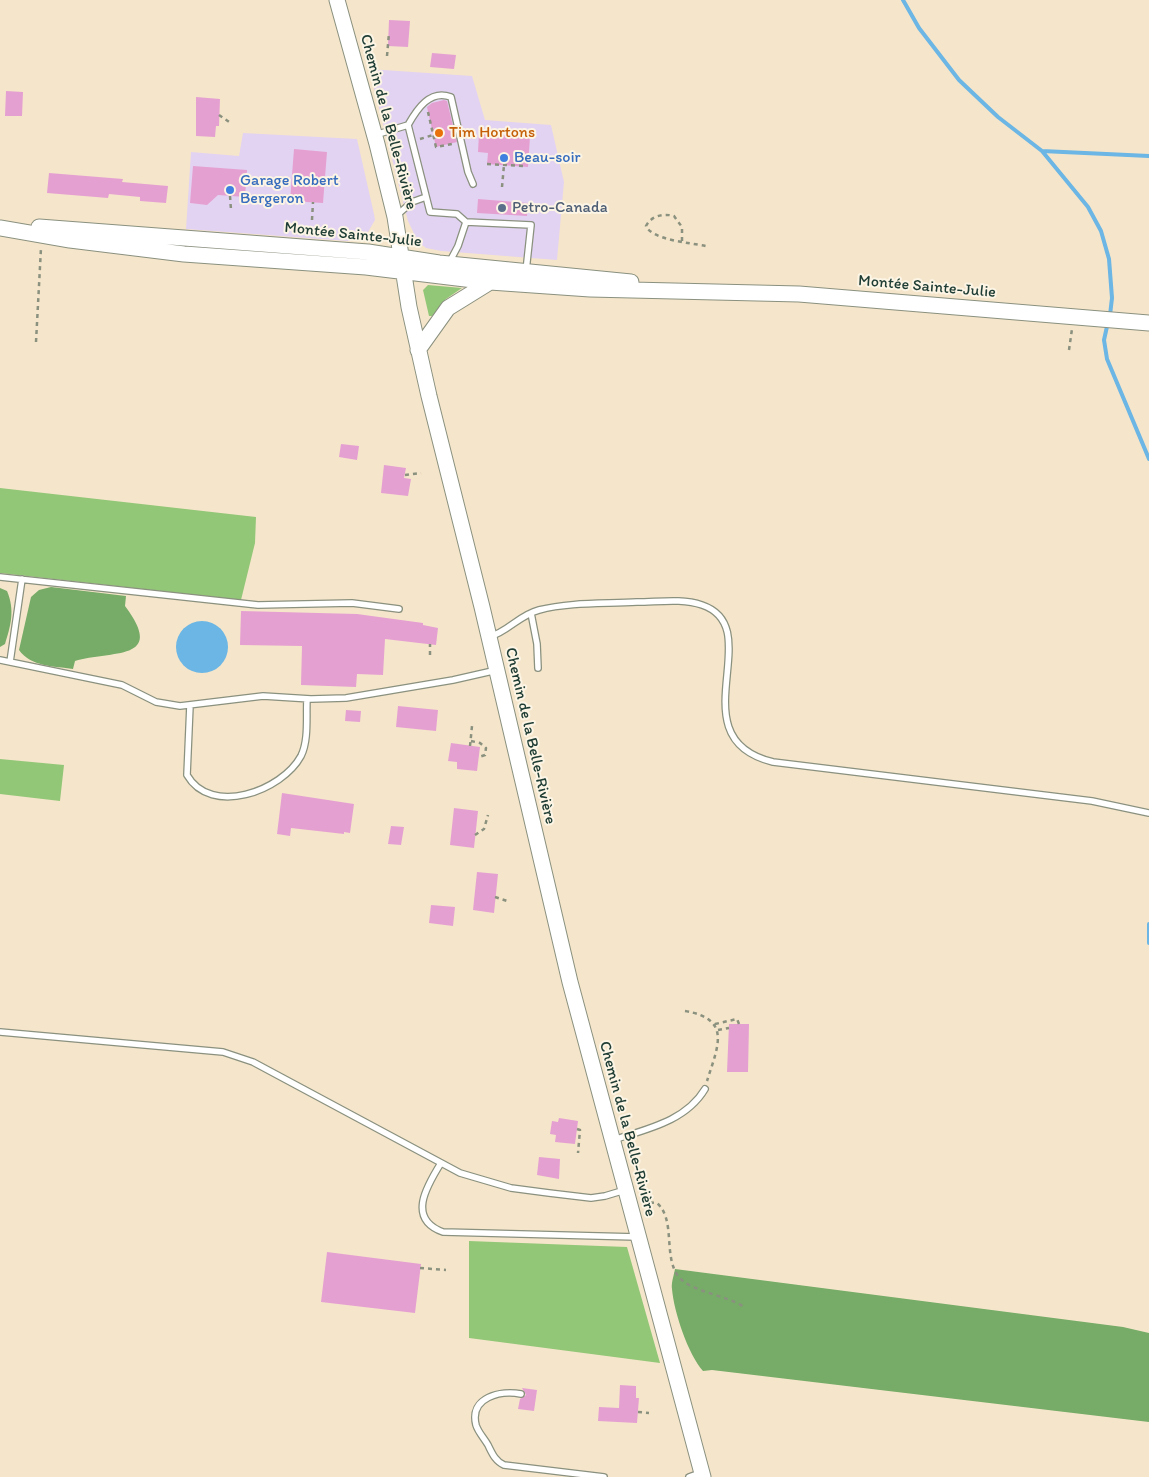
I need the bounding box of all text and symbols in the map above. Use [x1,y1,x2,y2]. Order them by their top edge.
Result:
street label: Chemin de la Belle-Rivière [355,32,421,212]
place label: Tim Hortons [449,123,535,143]
marker: Tim Hortons [433,127,445,139]
place label: Beau-soir [514,148,581,168]
marker: Beau-soir [498,152,510,164]
place label: Garage Robert Bergeron [240,171,339,209]
marker: Garage Robert Bergeron [224,184,236,196]
place label: Petro-Canada [512,198,608,218]
marker: Petro-Canada [496,202,508,214]
street label: Montée Sainte-Julie [283,218,423,252]
street label: Montée Sainte-Julie [857,271,997,303]
street label: Chemin de la Belle-Rivière [500,646,560,826]
street label: Chemin de la Belle-Rivière [594,1039,660,1219]

